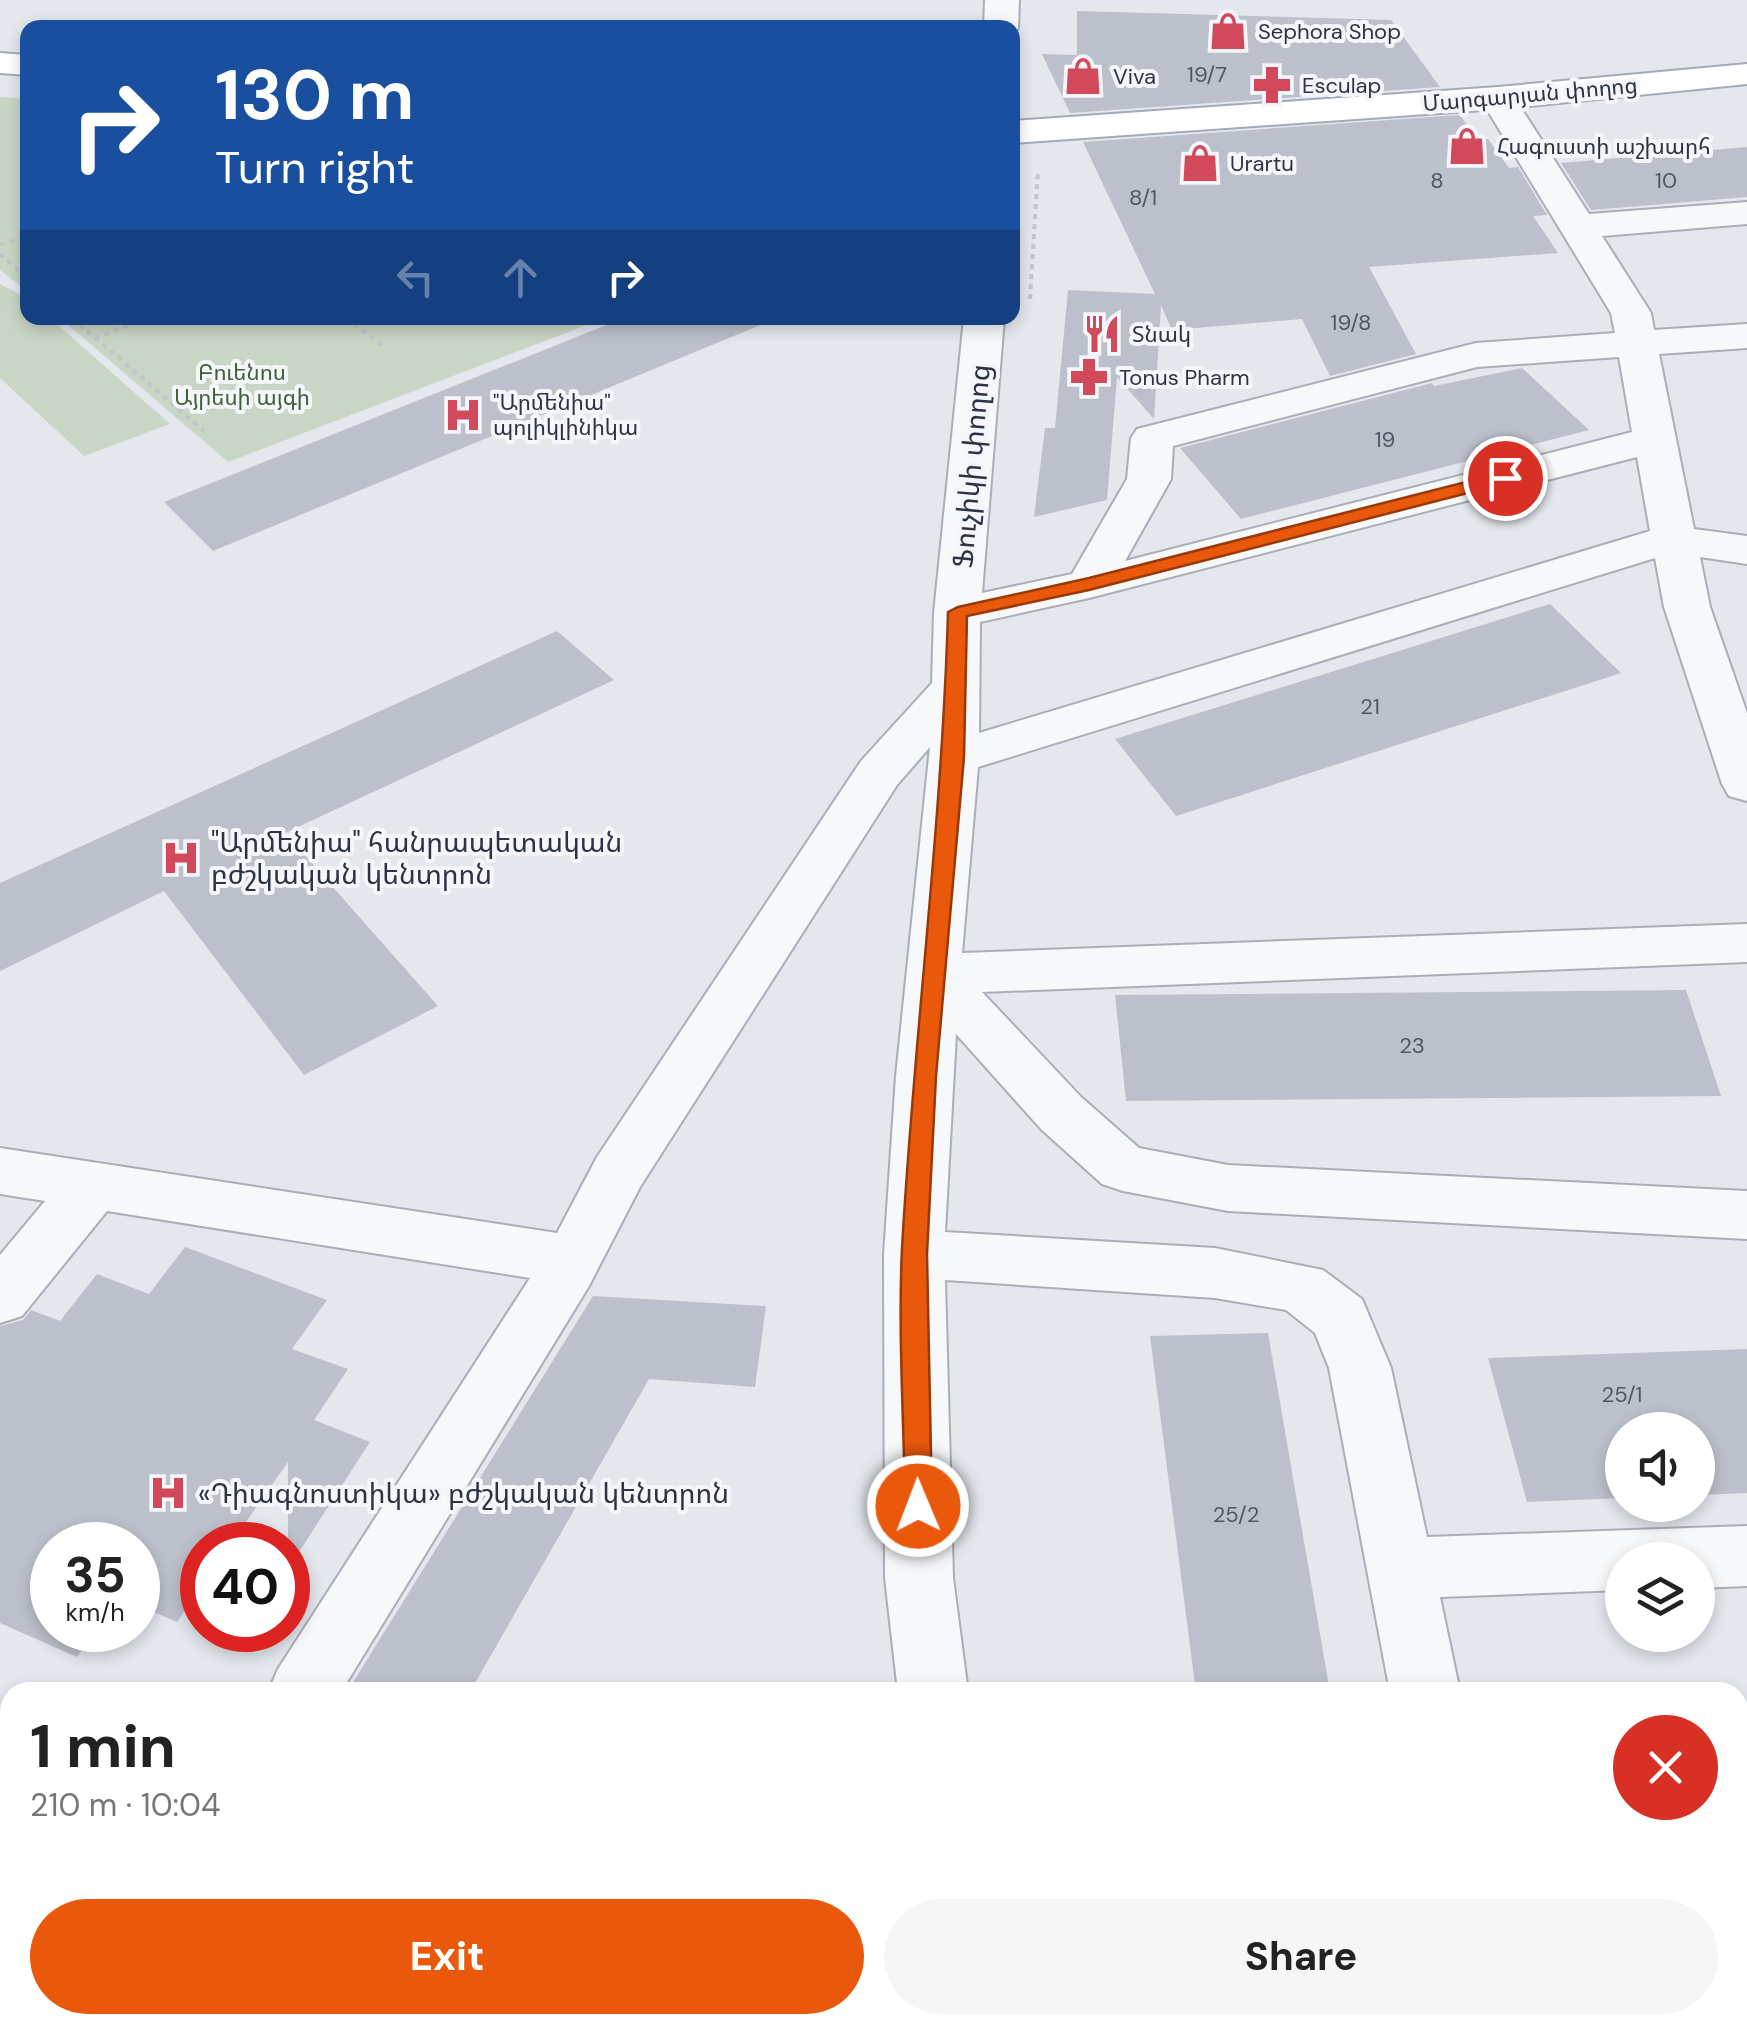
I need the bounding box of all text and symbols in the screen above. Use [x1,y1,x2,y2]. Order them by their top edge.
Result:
shop icon: Sephora Shop [1207,10,1249,52]
place label: Sephora Shop [1258,17,1401,46]
text: 130 m [215,50,414,141]
shop icon: Viva [1062,55,1104,97]
icon: right [50,60,180,190]
house number: 19/7 [1187,60,1227,89]
place label: Viva [1113,62,1156,91]
pharmacy icon: Esculap [1251,64,1293,106]
place label: Esculap [1302,71,1381,100]
street label: Մարգարյան փողոց [1421,71,1639,118]
shop icon: Հագուստի աշխարհ [1446,125,1488,167]
place label: Հագուստի աշխարհ [1497,132,1711,161]
text: Turn right [215,138,414,197]
shop icon: Urartu [1179,142,1221,184]
place label: Urartu [1230,149,1294,178]
house number: 8 [1430,166,1444,195]
house number: 10 [1655,166,1677,195]
house number: 8/1 [1129,183,1157,212]
icon: left [388,250,443,305]
icon: ahead [493,250,548,305]
icon: right [598,250,653,305]
house number: 19/8 [1331,308,1371,337]
restaurant icon: Տնակ [1081,313,1123,355]
place label: Տնակ [1132,320,1191,349]
pharmacy icon: Tonus Pharm [1068,356,1110,398]
park label: Բուենոս Այրեսի այգի [174,358,310,412]
street label: Ֆուչիկի փողոց [944,363,999,570]
place label: Tonus Pharm [1119,363,1250,392]
place label: "Արմենիա" պոլիկլինիկա [493,388,638,442]
hospital icon: "Արմենիա" պոլիկլինիկա [442,394,484,436]
house number: 19 [1375,425,1395,454]
pin [1463,436,1548,521]
icon: arrive [1478,451,1533,506]
house number: 21 [1360,692,1380,721]
place label: "Արմենիա" հանրապետական բժշկական կենտրոն [211,824,622,893]
hospital icon: "Արմենիա" հանրապետական բժշկական կենտրոն [160,837,202,879]
house number: 23 [1399,1031,1425,1060]
house number: 25/1 [1602,1380,1642,1409]
map controls [1605,1412,1715,1652]
button: sound [1605,1412,1715,1522]
position arrow [866,1454,970,1558]
hospital icon: «Դիագնոստիկա» բժշկական կենտրոն [147,1472,189,1514]
place label: «Դիագնոստիկա» բժշկական կենտրոն [198,1475,729,1512]
house number: 25/2 [1213,1500,1259,1529]
speed limit sign: 40 [180,1522,310,1652]
text: 35 [64,1542,126,1608]
button: layers [1605,1542,1715,1652]
text: km/h [65,1596,125,1629]
text: 1 min [30,1707,176,1786]
button: close [1613,1715,1718,1820]
text: 210 m · 10:04 [30,1784,220,1826]
button: Exit [30,1899,864,2014]
button: Share [884,1899,1718,2014]

